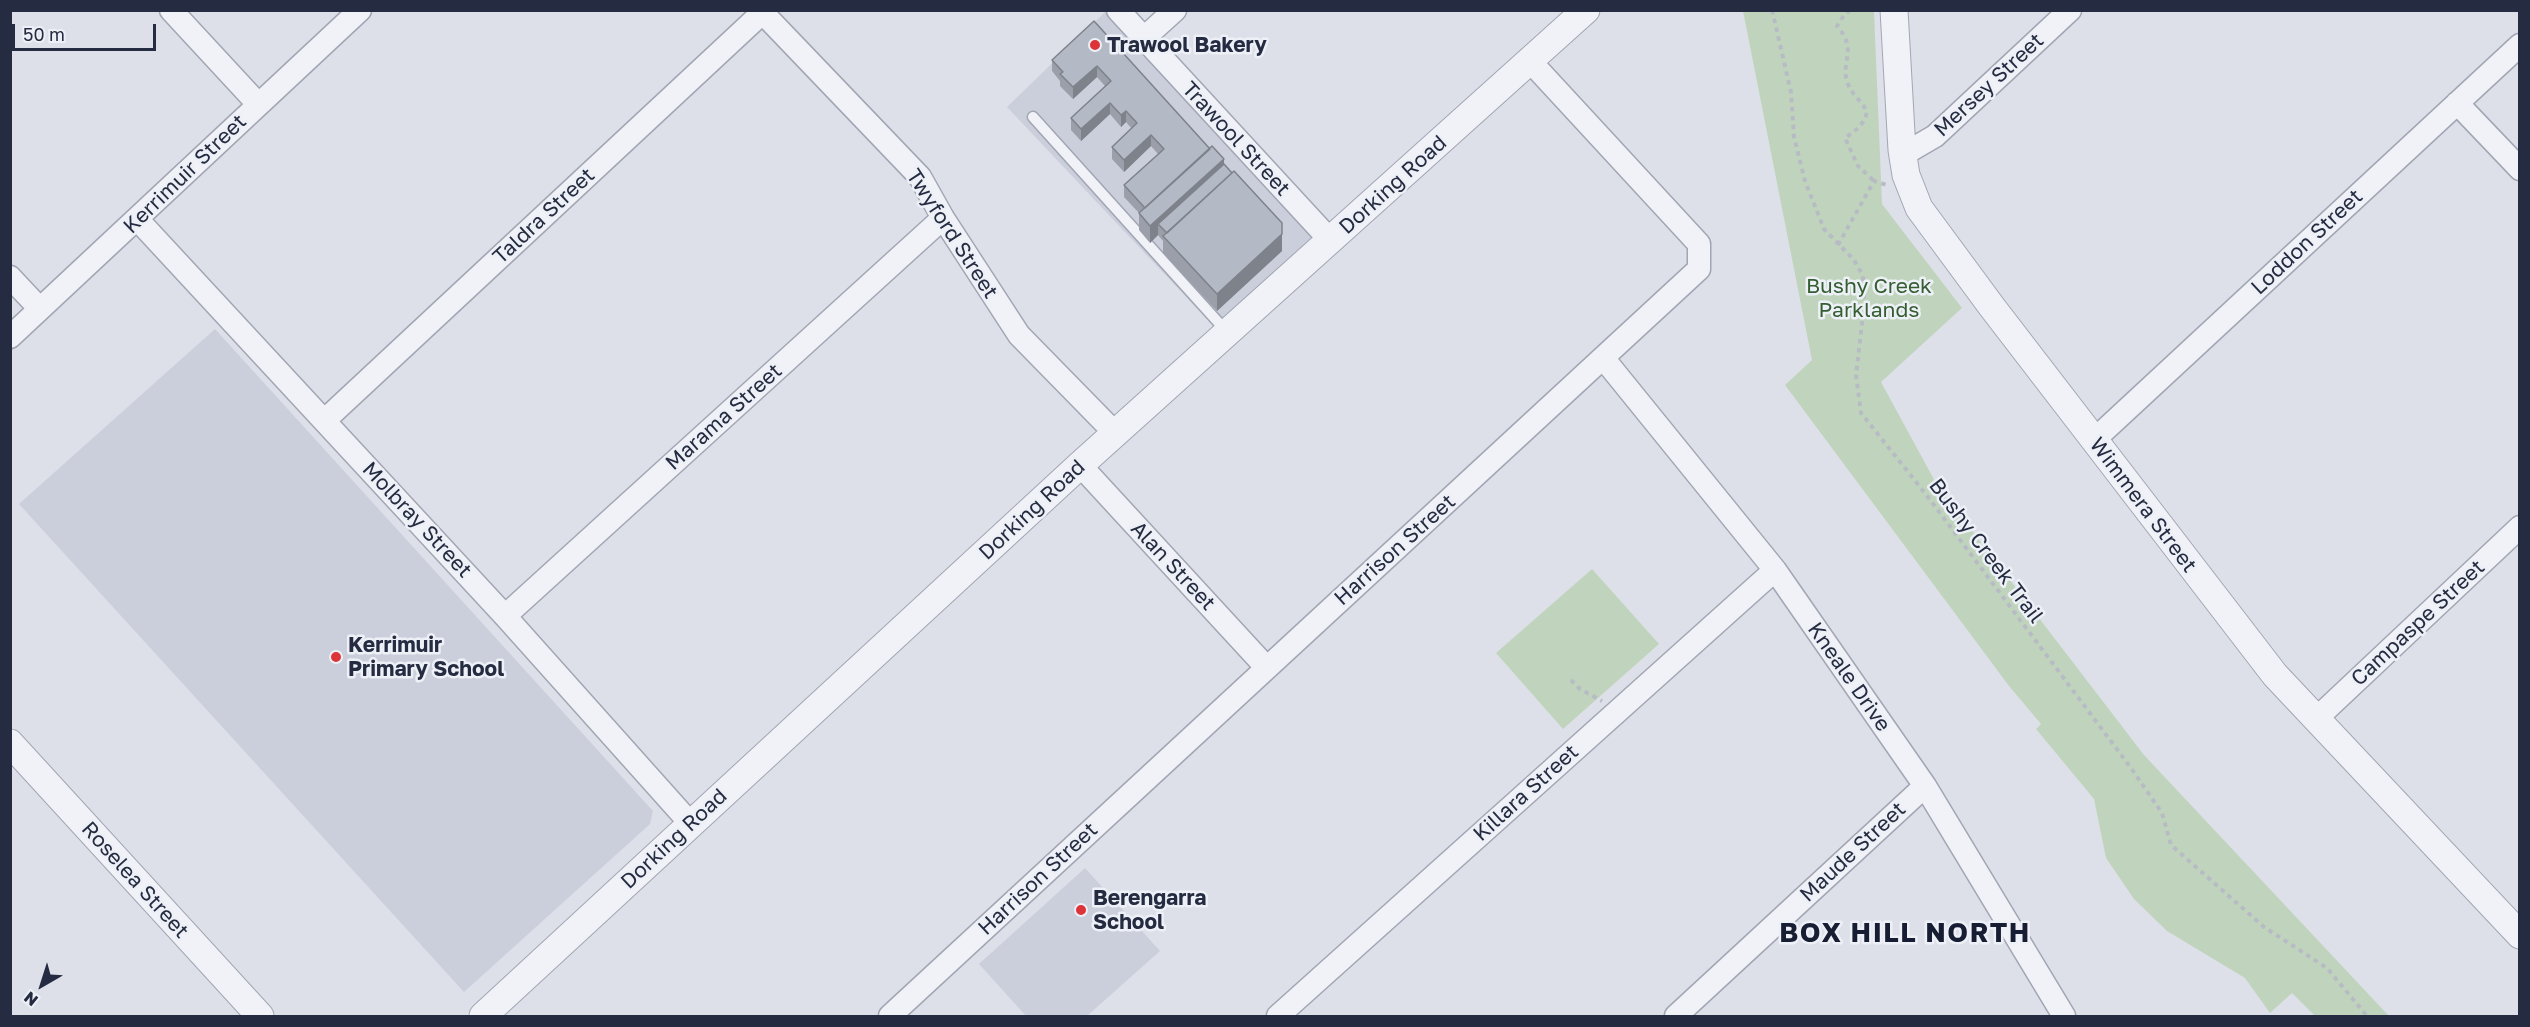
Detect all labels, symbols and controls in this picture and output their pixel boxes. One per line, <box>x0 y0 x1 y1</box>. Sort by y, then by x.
scale bar <box>15 12 159 50</box>
text: 50 m <box>23 23 65 45</box>
street label: Mersey Street <box>1929 28 2049 142</box>
place label: Trawool Bakery <box>1107 32 1267 58</box>
marker: Trawool Bakery <box>1088 38 1102 52</box>
street label: Trawool Street <box>1177 77 1295 201</box>
street label: Kerrimuir Street <box>118 109 252 239</box>
street label: Dorking Road <box>1334 130 1452 240</box>
street label: Taldra Street <box>488 163 600 269</box>
street label: Twyford Street <box>901 165 1003 303</box>
street label: Loddon Street <box>2246 184 2368 300</box>
park label: Bushy Creek Parklands <box>1806 273 1932 323</box>
street label: Marama Street <box>661 358 787 476</box>
street label: Wimmera Street <box>2084 433 2202 577</box>
street label: Dorking Road <box>974 455 1090 565</box>
street label: Molbray Street <box>357 457 477 583</box>
street label: Bushy Creek Trail <box>1923 474 2049 628</box>
street label: Harrison Street <box>1329 489 1461 611</box>
street label: Alan Street <box>1125 516 1221 616</box>
street label: Campaspe Street <box>2346 555 2490 691</box>
street label: Kneale Drive <box>1802 618 1896 736</box>
place label: Kerrimuir Primary School <box>348 632 504 682</box>
marker: Kerrimuir Primary School <box>329 650 343 664</box>
street label: Killara Street <box>1468 739 1584 847</box>
street label: Dorking Road <box>616 784 732 894</box>
street label: Maude Street <box>1795 797 1911 907</box>
street label: Roselea Street <box>76 817 194 943</box>
street label: Harrison Street <box>973 817 1103 941</box>
place label: Berengarra School <box>1093 885 1207 935</box>
marker: Berengarra School <box>1074 903 1088 917</box>
district label: BOX HILL NORTH <box>1779 917 2031 949</box>
north arrow <box>12 955 72 1015</box>
text: N <box>20 987 42 1011</box>

